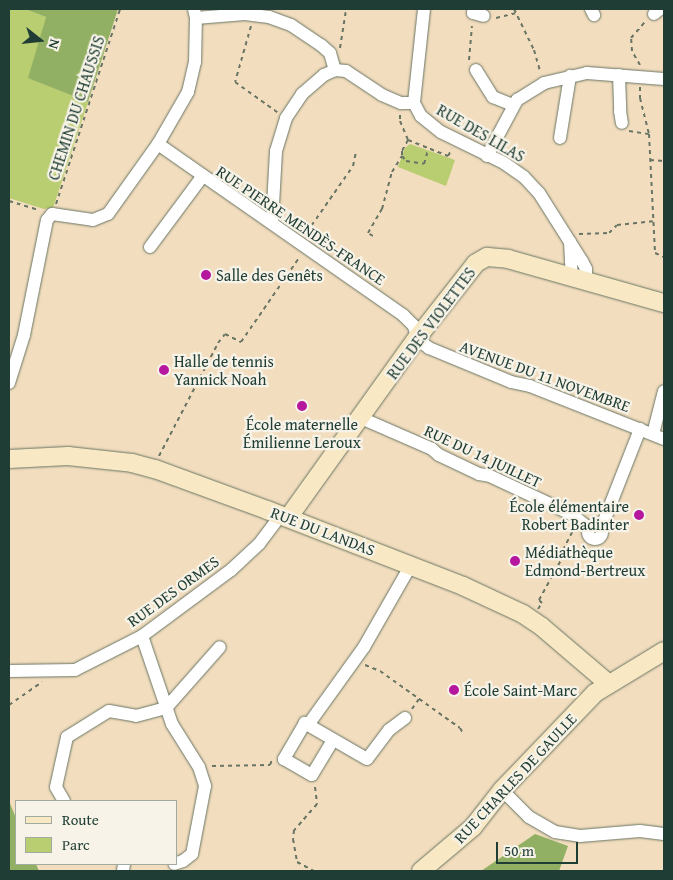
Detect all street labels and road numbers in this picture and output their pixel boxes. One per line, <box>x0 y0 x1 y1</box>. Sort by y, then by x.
street label: CHEMIN DU CHAUSSIS <box>44 33 108 183</box>
street label: RUE DES LILAS <box>434 100 528 166</box>
street label: RUE PIERRE MENDÈS-FRANCE <box>213 161 389 289</box>
street label: RUE DES VIOLETTES <box>383 263 479 383</box>
street label: AVENUE DU 11 NOVEMBRE <box>457 336 633 416</box>
street label: RUE DU 14 JUILLET <box>421 420 545 492</box>
street label: RUE DU LANDAS <box>268 502 378 560</box>
street label: RUE DES ORMES <box>123 551 223 631</box>
street label: RUE CHARLES DE GAULLE <box>450 709 580 847</box>

